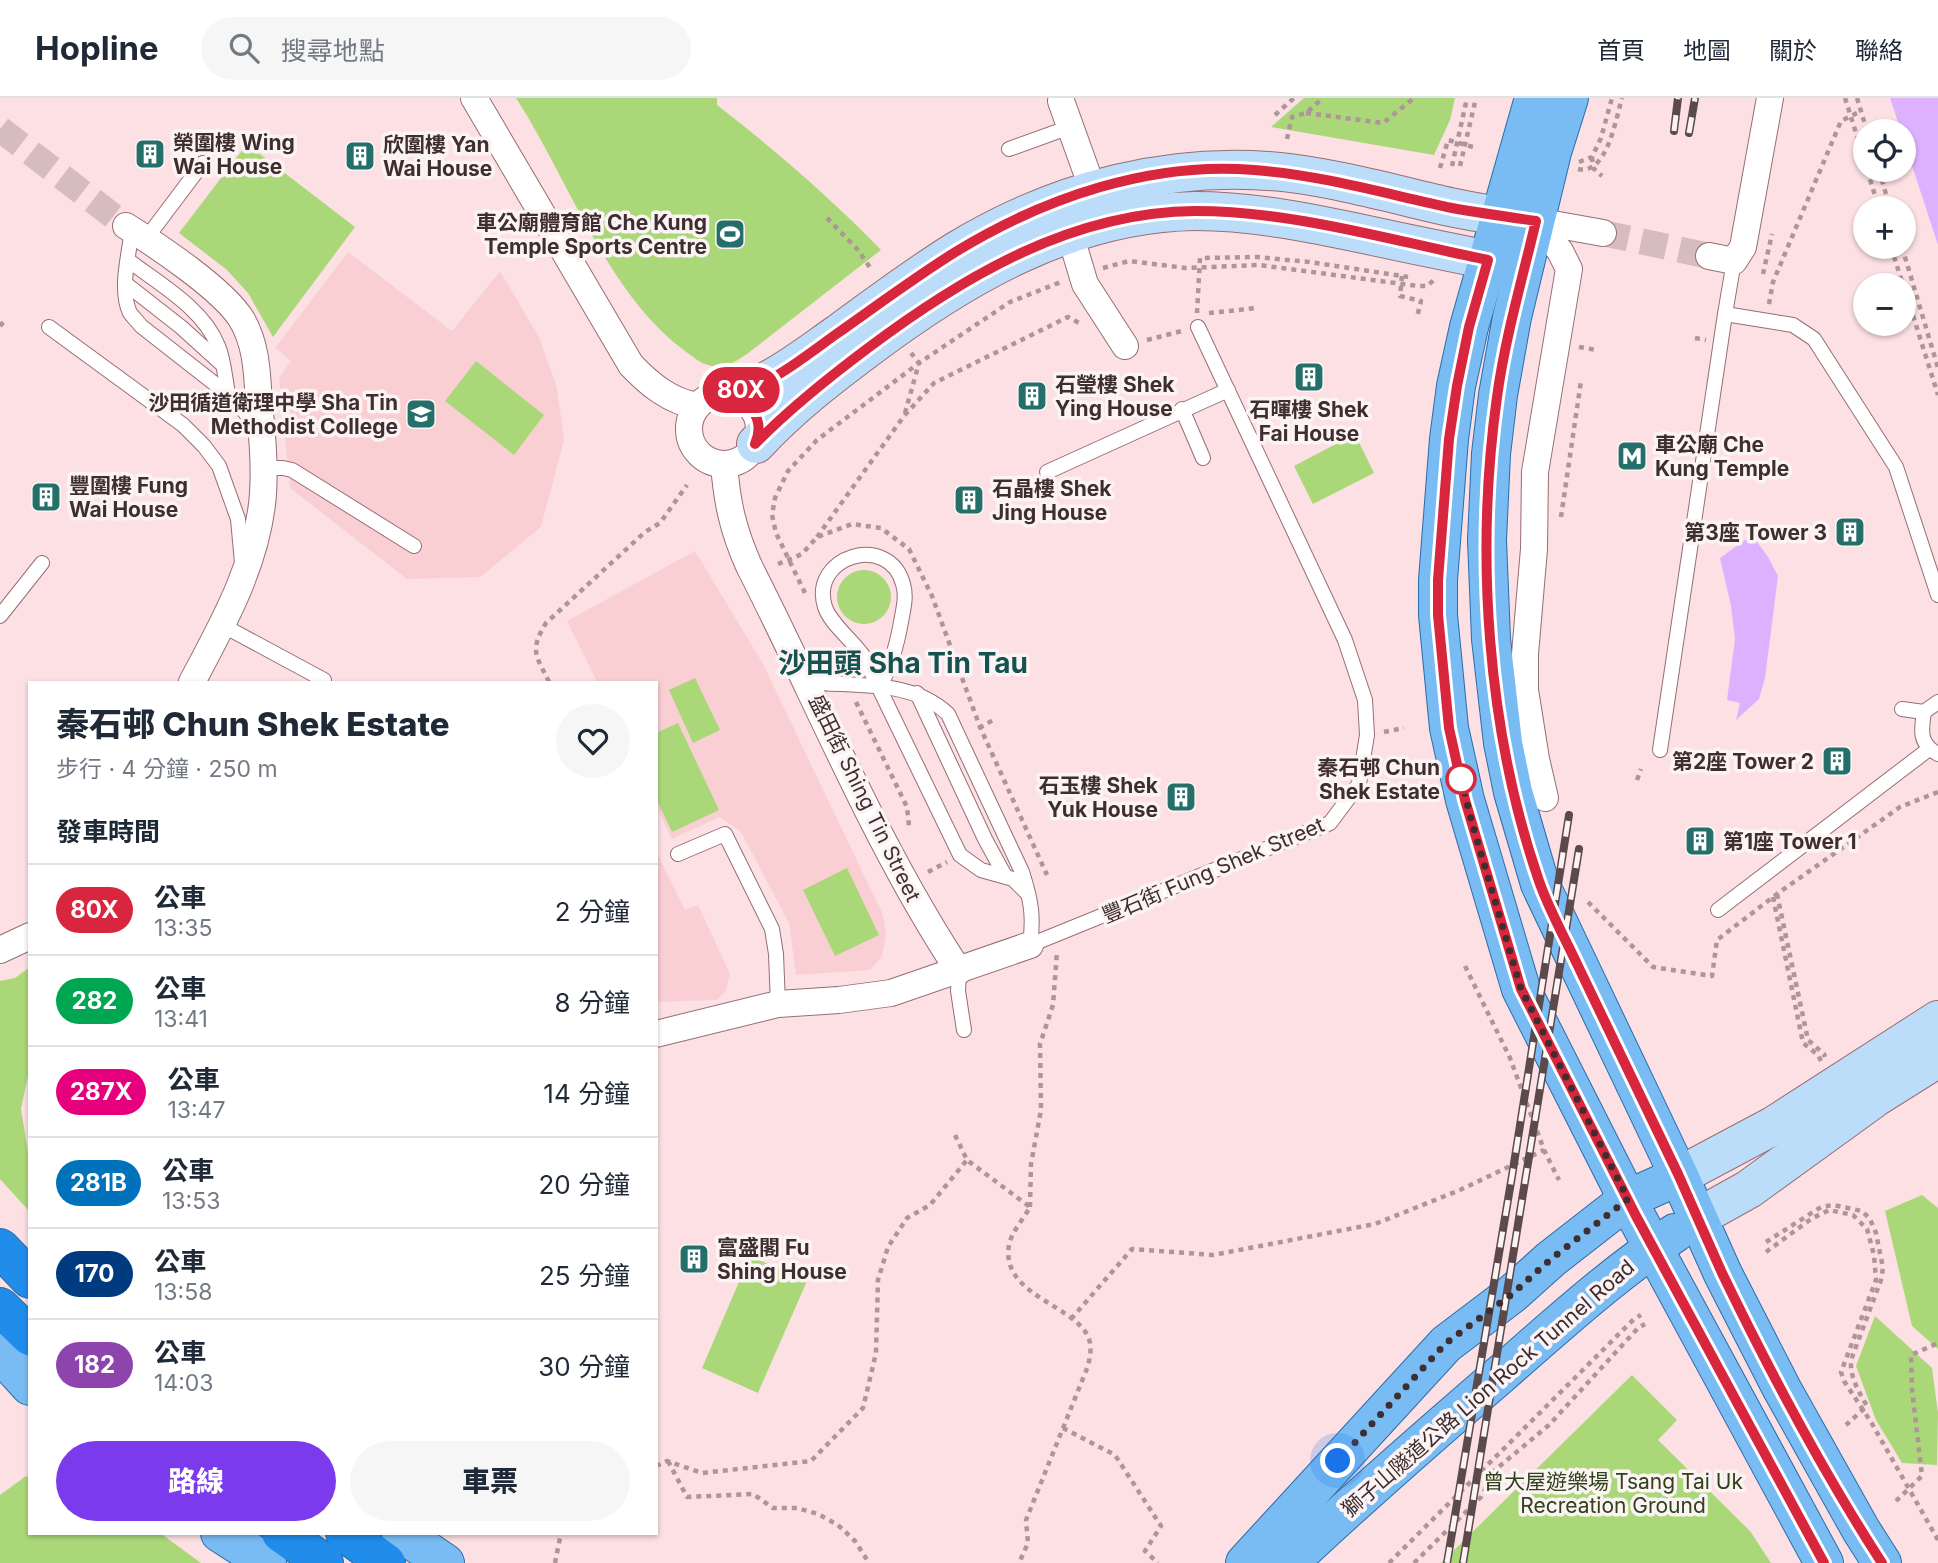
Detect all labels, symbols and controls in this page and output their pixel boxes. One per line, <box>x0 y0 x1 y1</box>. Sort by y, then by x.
search box <box>201 17 691 80</box>
text: Hopline <box>35 28 159 68</box>
icon: search <box>225 29 263 67</box>
text: 搜尋地點 <box>281 35 385 66</box>
text: 首頁 <box>1597 36 1645 65</box>
text: 地圖 <box>1683 36 1731 65</box>
text: 關於 <box>1769 36 1817 65</box>
text: 聯絡 <box>1855 36 1903 65</box>
map controls <box>1853 119 1916 336</box>
button: locate <box>1853 119 1916 182</box>
place label: 榮圍樓 Wing Wai House <box>173 130 295 179</box>
place label: 欣圍樓 Yan Wai House <box>383 132 492 181</box>
building icon: 榮圍樓 Wing Wai House <box>133 137 167 171</box>
building icon: 欣圍樓 Yan Wai House <box>343 139 377 173</box>
button: + <box>1853 196 1916 259</box>
place label: 車公廟體育館 Che Kung Temple Sports Centre <box>476 210 707 259</box>
sports icon: 車公廟體育館 Che Kung Temple Sports Centre <box>713 217 747 251</box>
button: − <box>1853 273 1916 336</box>
building icon: 石暉樓 Shek Fai House <box>1292 360 1326 394</box>
line badge: 80X <box>701 367 781 413</box>
place label: 石瑩樓 Shek Ying House <box>1055 372 1175 421</box>
text: 80X <box>717 375 765 404</box>
building icon: 石瑩樓 Shek Ying House <box>1015 379 1049 413</box>
place label: 沙田循道衛理中學 Sha Tin Methodist College <box>148 390 398 439</box>
school or university icon: 沙田循道衛理中學 Sha Tin Methodist College <box>404 397 438 431</box>
place label: 石暉樓 Shek Fai House <box>1249 397 1370 446</box>
place label: 車公廟 Che Kung Temple <box>1655 432 1789 481</box>
metro station icon: 車公廟 Che Kung Temple <box>1615 439 1649 473</box>
place label: 豐圍樓 Fung Wai House <box>69 473 188 522</box>
place label: 石晶樓 Shek Jing House <box>992 476 1112 525</box>
building icon: 豐圍樓 Fung Wai House <box>29 480 63 514</box>
building icon: 石晶樓 Shek Jing House <box>952 483 986 517</box>
building icon: 第3座 Tower 3 <box>1833 515 1867 549</box>
place label: 第3座 Tower 3 <box>1684 520 1827 545</box>
district label: 沙田頭 Sha Tin Tau <box>778 646 1028 680</box>
street label: 盛田街 Shing Tin Street <box>804 690 926 906</box>
text: 秦石邨 Chun Shek Estate <box>56 704 450 744</box>
button: heart <box>556 704 630 778</box>
building icon: 第2座 Tower 2 <box>1820 744 1854 778</box>
place label: 第2座 Tower 2 <box>1672 749 1814 774</box>
text: 步行 · 4 分鐘 · 250 m <box>56 755 278 783</box>
place label: 秦石邨 Chun Shek Estate <box>1317 755 1440 804</box>
marker: 秦石邨 Chun Shek Estate <box>1446 764 1476 794</box>
place label: 石玉樓 Shek Yuk House <box>1039 773 1159 822</box>
building icon: 石玉樓 Shek Yuk House <box>1164 780 1198 814</box>
street label: 豐石街 Fung Shek Street <box>1098 812 1328 928</box>
text: 發車時間 <box>56 816 160 847</box>
building icon: 第1座 Tower 1 <box>1683 824 1717 858</box>
place label: 第1座 Tower 1 <box>1723 829 1857 854</box>
text: 公車 <box>154 882 206 913</box>
text: 80X <box>70 895 119 924</box>
text: 2 分鐘 <box>555 896 630 927</box>
text: 13:35 <box>154 914 212 942</box>
text: 公車 <box>154 973 206 1004</box>
text: 282 <box>72 986 117 1015</box>
text: 8 分鐘 <box>555 987 630 1018</box>
text: 13:41 <box>154 1005 208 1033</box>
text: 公車 <box>167 1064 219 1095</box>
text: 287X <box>70 1077 132 1106</box>
text: 14 分鐘 <box>543 1078 630 1109</box>
text: 13:47 <box>167 1096 225 1124</box>
text: 公車 <box>162 1155 214 1186</box>
text: 281B <box>70 1168 127 1197</box>
text: 20 分鐘 <box>538 1169 630 1200</box>
text: 13:53 <box>162 1187 220 1215</box>
place label: 富盛閣 Fu Shing House <box>717 1235 847 1284</box>
building icon: 富盛閣 Fu Shing House <box>677 1242 711 1276</box>
text: 公車 <box>154 1246 206 1277</box>
street label: 獅子山隧道公路 Lion Rock Tunnel Road <box>1337 1254 1639 1522</box>
text: 170 <box>74 1259 115 1288</box>
text: 25 分鐘 <box>539 1260 630 1291</box>
text: 13:58 <box>154 1278 212 1306</box>
text: 公車 <box>154 1337 206 1368</box>
text: 182 <box>74 1350 115 1379</box>
text: 30 分鐘 <box>538 1351 630 1382</box>
text: 14:03 <box>154 1369 214 1397</box>
button: 路線 <box>56 1441 336 1521</box>
button: 車票 <box>350 1441 630 1521</box>
your location <box>1320 1443 1355 1478</box>
park label: 曾大屋遊樂場 Tsang Tai Uk Recreation Ground <box>1483 1469 1743 1518</box>

